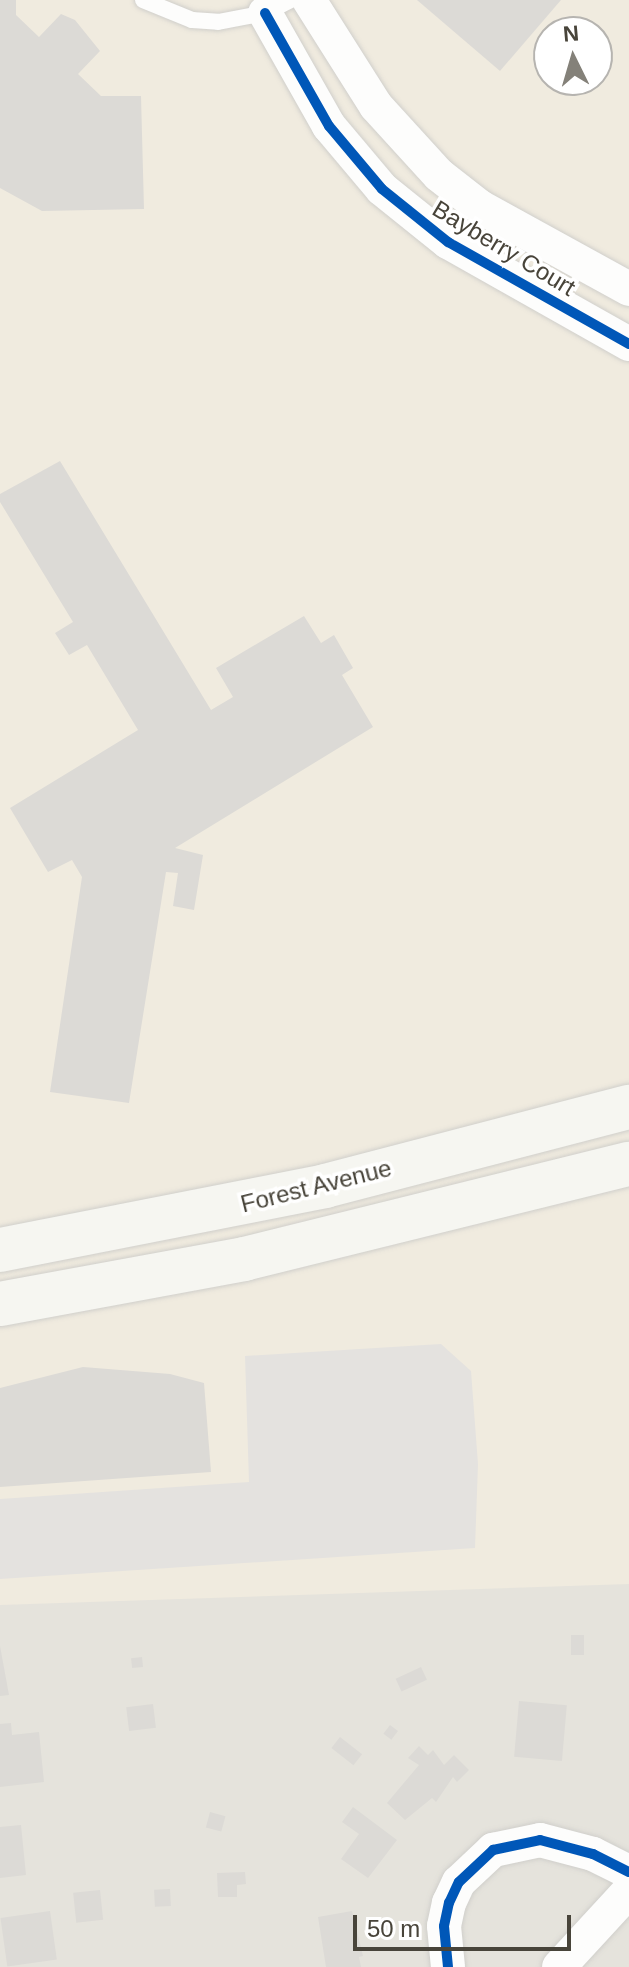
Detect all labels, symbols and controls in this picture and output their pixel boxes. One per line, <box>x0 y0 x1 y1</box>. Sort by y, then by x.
north arrow <box>533 16 613 96</box>
text: N <box>562 20 580 47</box>
street label: Bayberry Court <box>427 194 581 302</box>
street label: Forest Avenue <box>237 1153 395 1219</box>
scale bar <box>357 1899 575 1949</box>
text: 50 m <box>367 1915 420 1942</box>

